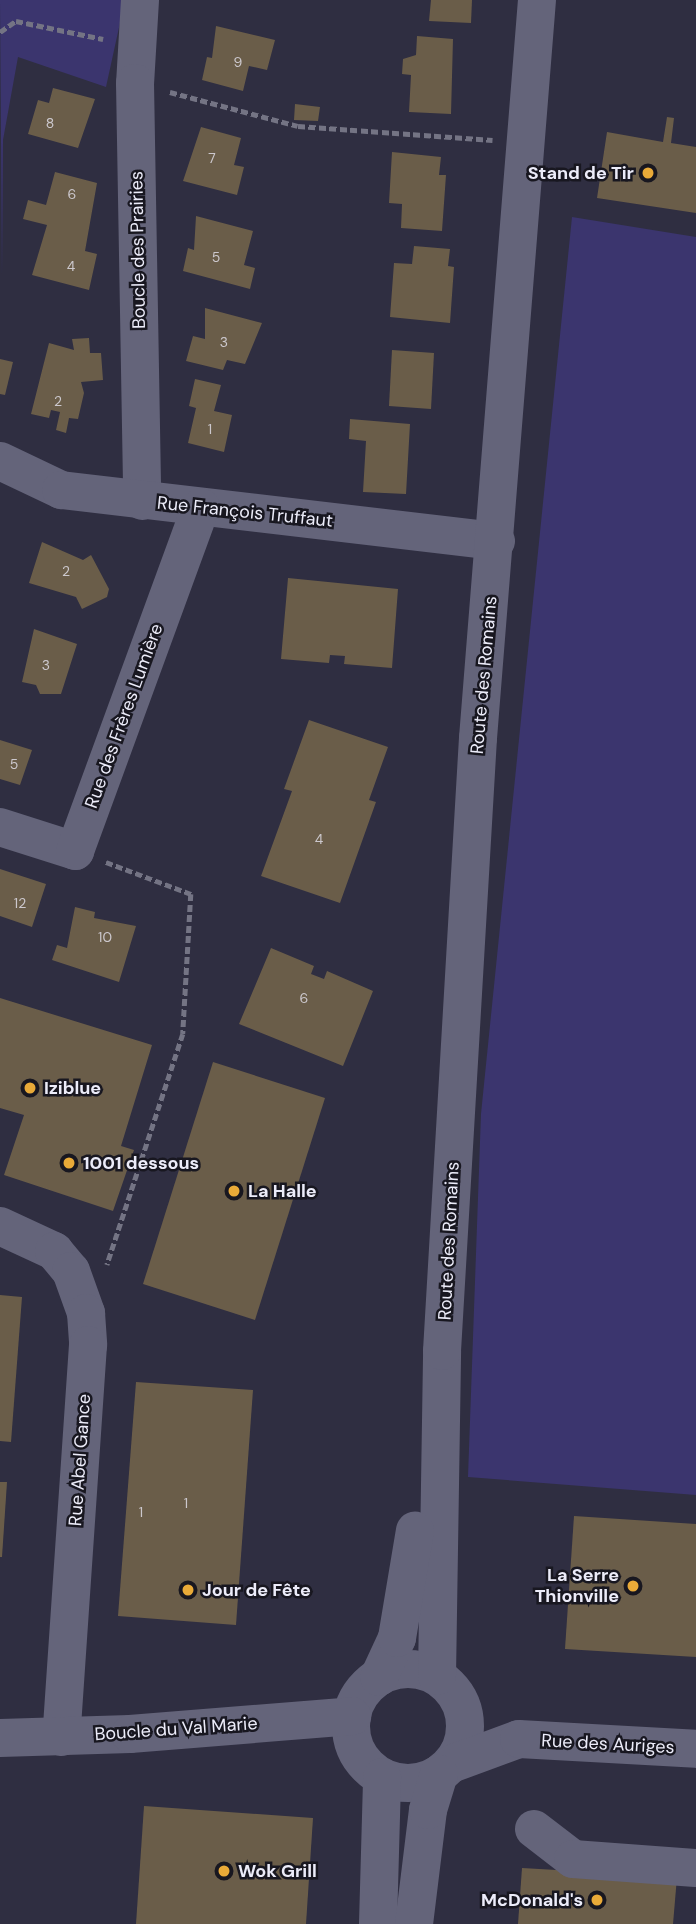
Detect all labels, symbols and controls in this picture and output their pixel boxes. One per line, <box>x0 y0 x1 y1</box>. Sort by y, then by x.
house number: 9 <box>234 54 242 70</box>
house number: 8 <box>46 115 54 131</box>
house number: 7 <box>208 150 216 166</box>
place label: Stand de Tir <box>528 162 634 184</box>
marker: Stand de Tir <box>640 165 656 181</box>
street label: Boucle des Prairies <box>126 171 150 329</box>
house number: 6 <box>68 186 76 202</box>
house number: 5 <box>212 249 220 265</box>
house number: 4 <box>67 258 75 274</box>
house number: 3 <box>220 334 228 350</box>
house number: 2 <box>54 393 62 409</box>
house number: 1 <box>208 421 212 437</box>
street label: Rue François Truffaut <box>156 492 334 532</box>
house number: 2 <box>62 563 70 579</box>
street label: Route des Romains <box>466 595 502 755</box>
street label: Rue des Frères Lumière <box>81 621 167 811</box>
house number: 3 <box>42 657 50 673</box>
house number: 5 <box>10 756 18 772</box>
house number: 4 <box>315 831 323 847</box>
house number: 12 <box>14 895 26 911</box>
house number: 10 <box>98 929 112 945</box>
house number: 6 <box>300 990 308 1006</box>
place label: Iziblue <box>44 1077 101 1099</box>
marker: Iziblue <box>22 1080 38 1096</box>
place label: 1001 dessous <box>83 1152 199 1174</box>
marker: 1001 dessous <box>61 1155 77 1171</box>
street label: Route des Romains <box>434 1161 464 1321</box>
place label: La Halle <box>248 1180 317 1202</box>
marker: La Halle <box>226 1183 242 1199</box>
street label: Rue Abel Gance <box>65 1393 95 1527</box>
house number: 1 <box>184 1495 188 1511</box>
house number: 1 <box>139 1504 143 1520</box>
place label: La Serre Thionville <box>535 1565 619 1608</box>
marker: La Serre Thionville <box>625 1578 641 1594</box>
place label: Jour de Fête <box>202 1579 311 1601</box>
marker: Jour de Fête <box>180 1582 196 1598</box>
street label: Boucle du Val Marie <box>94 1713 258 1745</box>
street label: Rue des Auriges <box>541 1730 675 1758</box>
place label: Wok Grill <box>238 1860 317 1882</box>
marker: Wok Grill <box>216 1863 232 1879</box>
place label: McDonald's <box>481 1889 583 1911</box>
marker: McDonald's <box>589 1892 605 1908</box>

